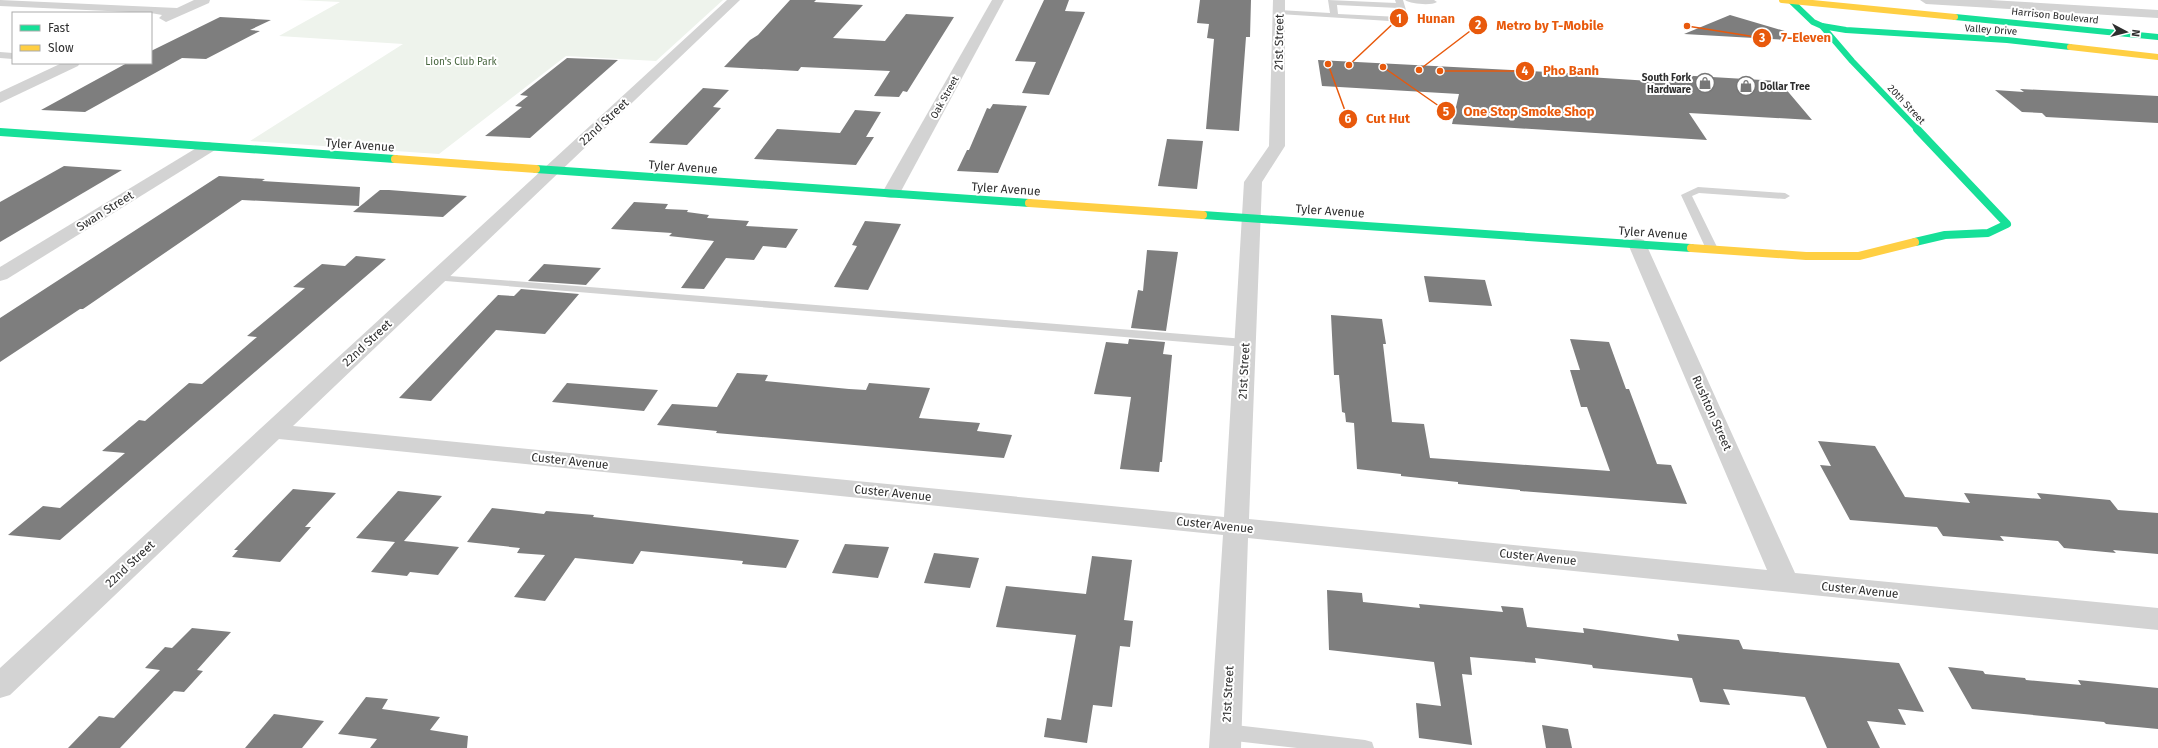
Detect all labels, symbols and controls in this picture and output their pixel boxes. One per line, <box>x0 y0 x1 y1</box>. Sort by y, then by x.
street label: Harrison Boulevard <box>2011 5 2099 27</box>
callout: Hunan <box>1389 6 1463 31</box>
text: Hunan <box>1417 11 1455 26</box>
legend <box>12 12 152 64</box>
text: 1 <box>1396 12 1402 26</box>
north arrow <box>2106 12 2146 52</box>
street label: 21st Street <box>1272 13 1287 70</box>
callout: Metro by T-Mobile <box>1468 13 1611 38</box>
text: 2 <box>1475 18 1481 32</box>
text: Metro by T-Mobile <box>1496 18 1604 33</box>
text: Fast <box>48 21 70 35</box>
street label: Valley Drive <box>1964 22 2018 38</box>
callout: 7-Eleven <box>1752 25 1839 50</box>
text: N <box>2129 29 2142 38</box>
text: 7-Eleven <box>1781 30 1831 45</box>
text: 3 <box>1758 31 1765 45</box>
text: Slow <box>48 41 74 55</box>
park label: Lion's Club Park <box>425 56 498 68</box>
callout: Pho Banh <box>1515 58 1606 83</box>
text: Pho Banh <box>1543 63 1599 78</box>
text: 4 <box>1522 64 1529 78</box>
place label: South Fork Hardware <box>1642 72 1691 96</box>
shop icon: South Fork Hardware <box>1694 72 1716 94</box>
street label: Oak Street <box>928 74 962 121</box>
shop icon: Dollar Tree <box>1735 75 1757 97</box>
place label: Dollar Tree <box>1760 81 1810 93</box>
street label: 20th Street <box>1885 82 1928 127</box>
street label: 22nd Street <box>577 95 632 148</box>
callout: One Stop Smoke Shop <box>1436 99 1603 124</box>
text: One Stop Smoke Shop <box>1464 104 1595 119</box>
text: 5 <box>1443 105 1450 119</box>
callout: Cut Hut <box>1338 106 1418 131</box>
text: Cut Hut <box>1366 111 1411 126</box>
text: 6 <box>1345 112 1352 126</box>
street label: Tyler Avenue <box>325 136 395 154</box>
street label: Tyler Avenue <box>648 158 718 176</box>
street label: Tyler Avenue <box>971 180 1041 198</box>
street label: Swan Street <box>74 188 137 234</box>
street label: Tyler Avenue <box>1295 202 1365 220</box>
street label: Tyler Avenue <box>1618 224 1688 242</box>
street label: 22nd Street <box>340 316 395 369</box>
street label: 21st Street <box>1236 342 1253 400</box>
street label: Rushton Street <box>1689 373 1735 453</box>
street label: Custer Avenue <box>531 450 609 472</box>
street label: Custer Avenue <box>854 482 932 504</box>
street label: Custer Avenue <box>1176 514 1254 536</box>
street label: 22nd Street <box>103 537 158 590</box>
street label: Custer Avenue <box>1499 546 1577 568</box>
street label: Custer Avenue <box>1821 579 1899 601</box>
street label: 21st Street <box>1220 665 1237 723</box>

